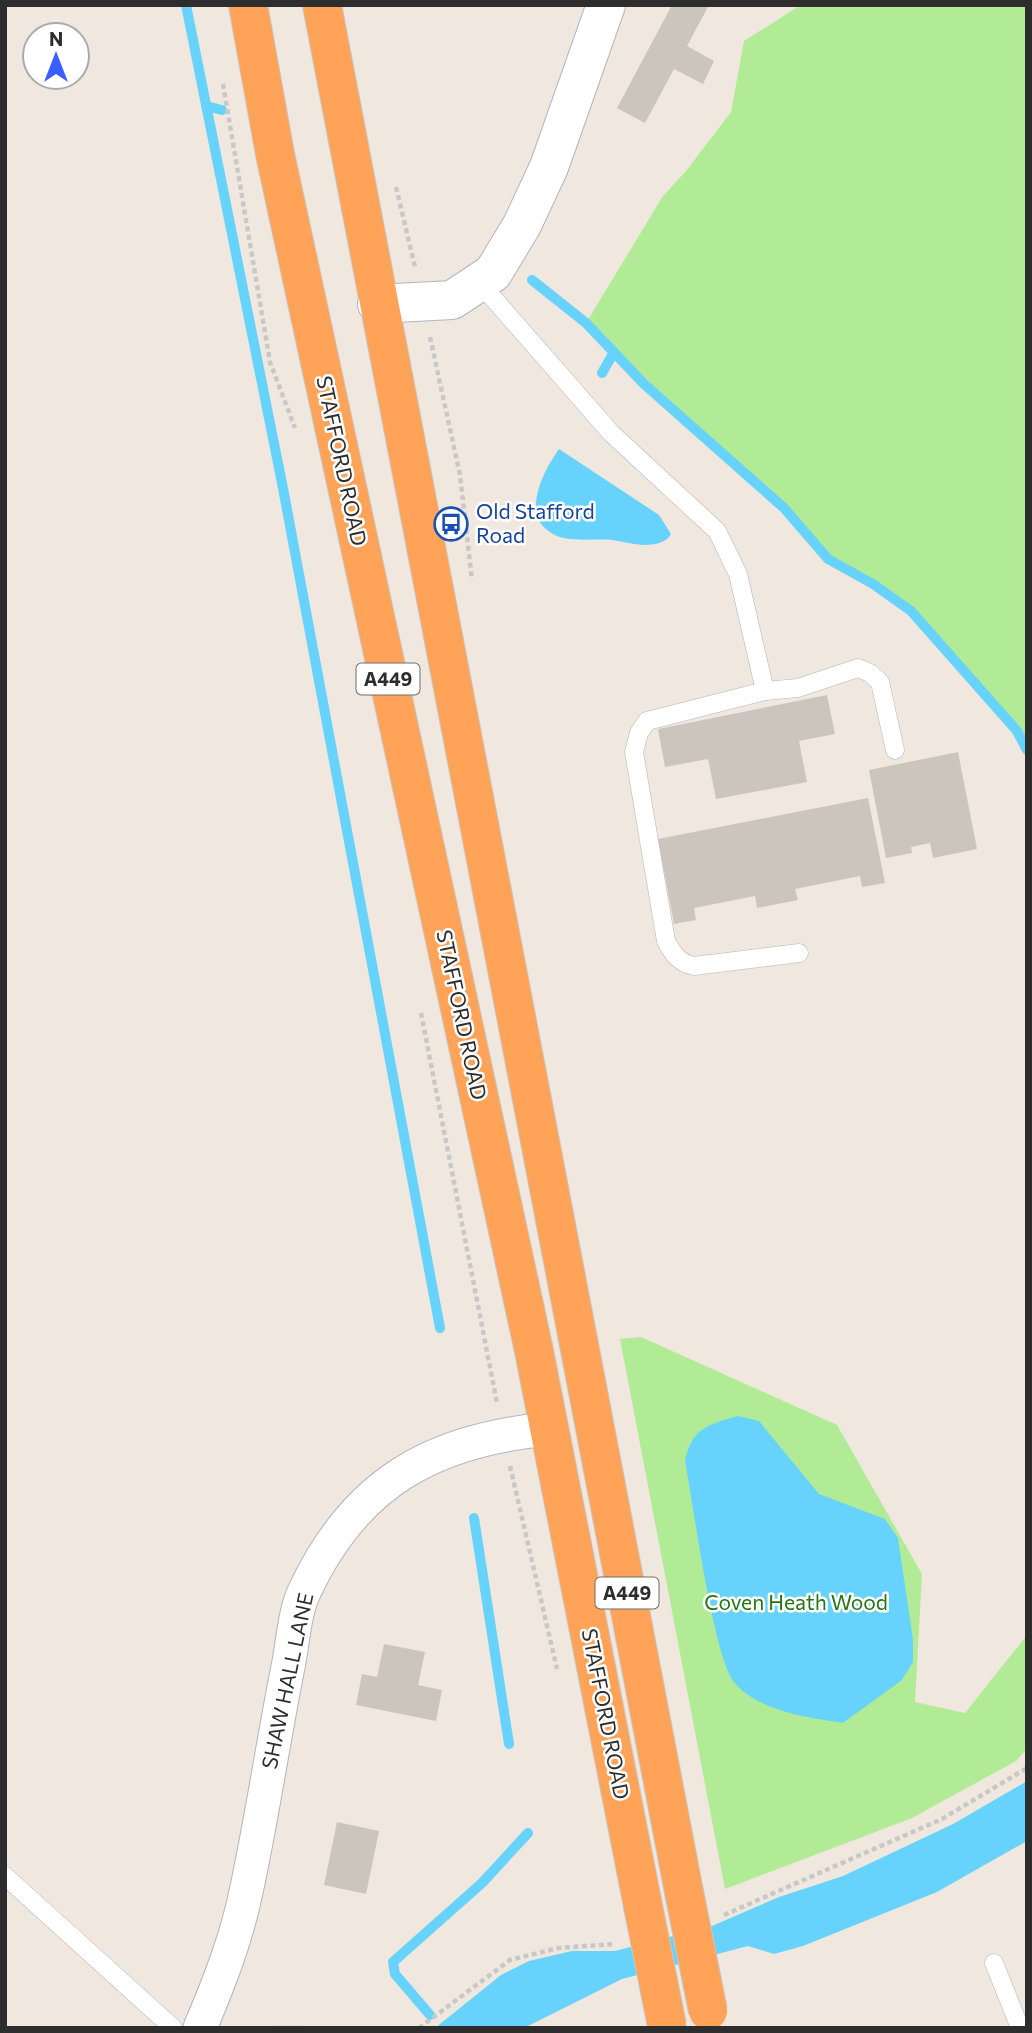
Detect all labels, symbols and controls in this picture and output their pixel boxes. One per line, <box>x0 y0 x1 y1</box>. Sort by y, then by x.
north arrow <box>21 21 91 91</box>
text: N <box>49 27 63 50</box>
street label: STAFFORD ROAD <box>312 373 373 548</box>
place label: Old Stafford Road <box>476 498 595 547</box>
bus stop icon: Old Stafford Road <box>432 505 470 543</box>
road number: A449 <box>356 664 420 694</box>
street label: STAFFORD ROAD <box>432 927 493 1102</box>
road number: A449 <box>596 1578 658 1609</box>
park label: Coven Heath Wood <box>704 1589 888 1614</box>
street label: SHAW HALL LANE <box>256 1590 317 1771</box>
street label: STAFFORD ROAD <box>578 1626 635 1801</box>

